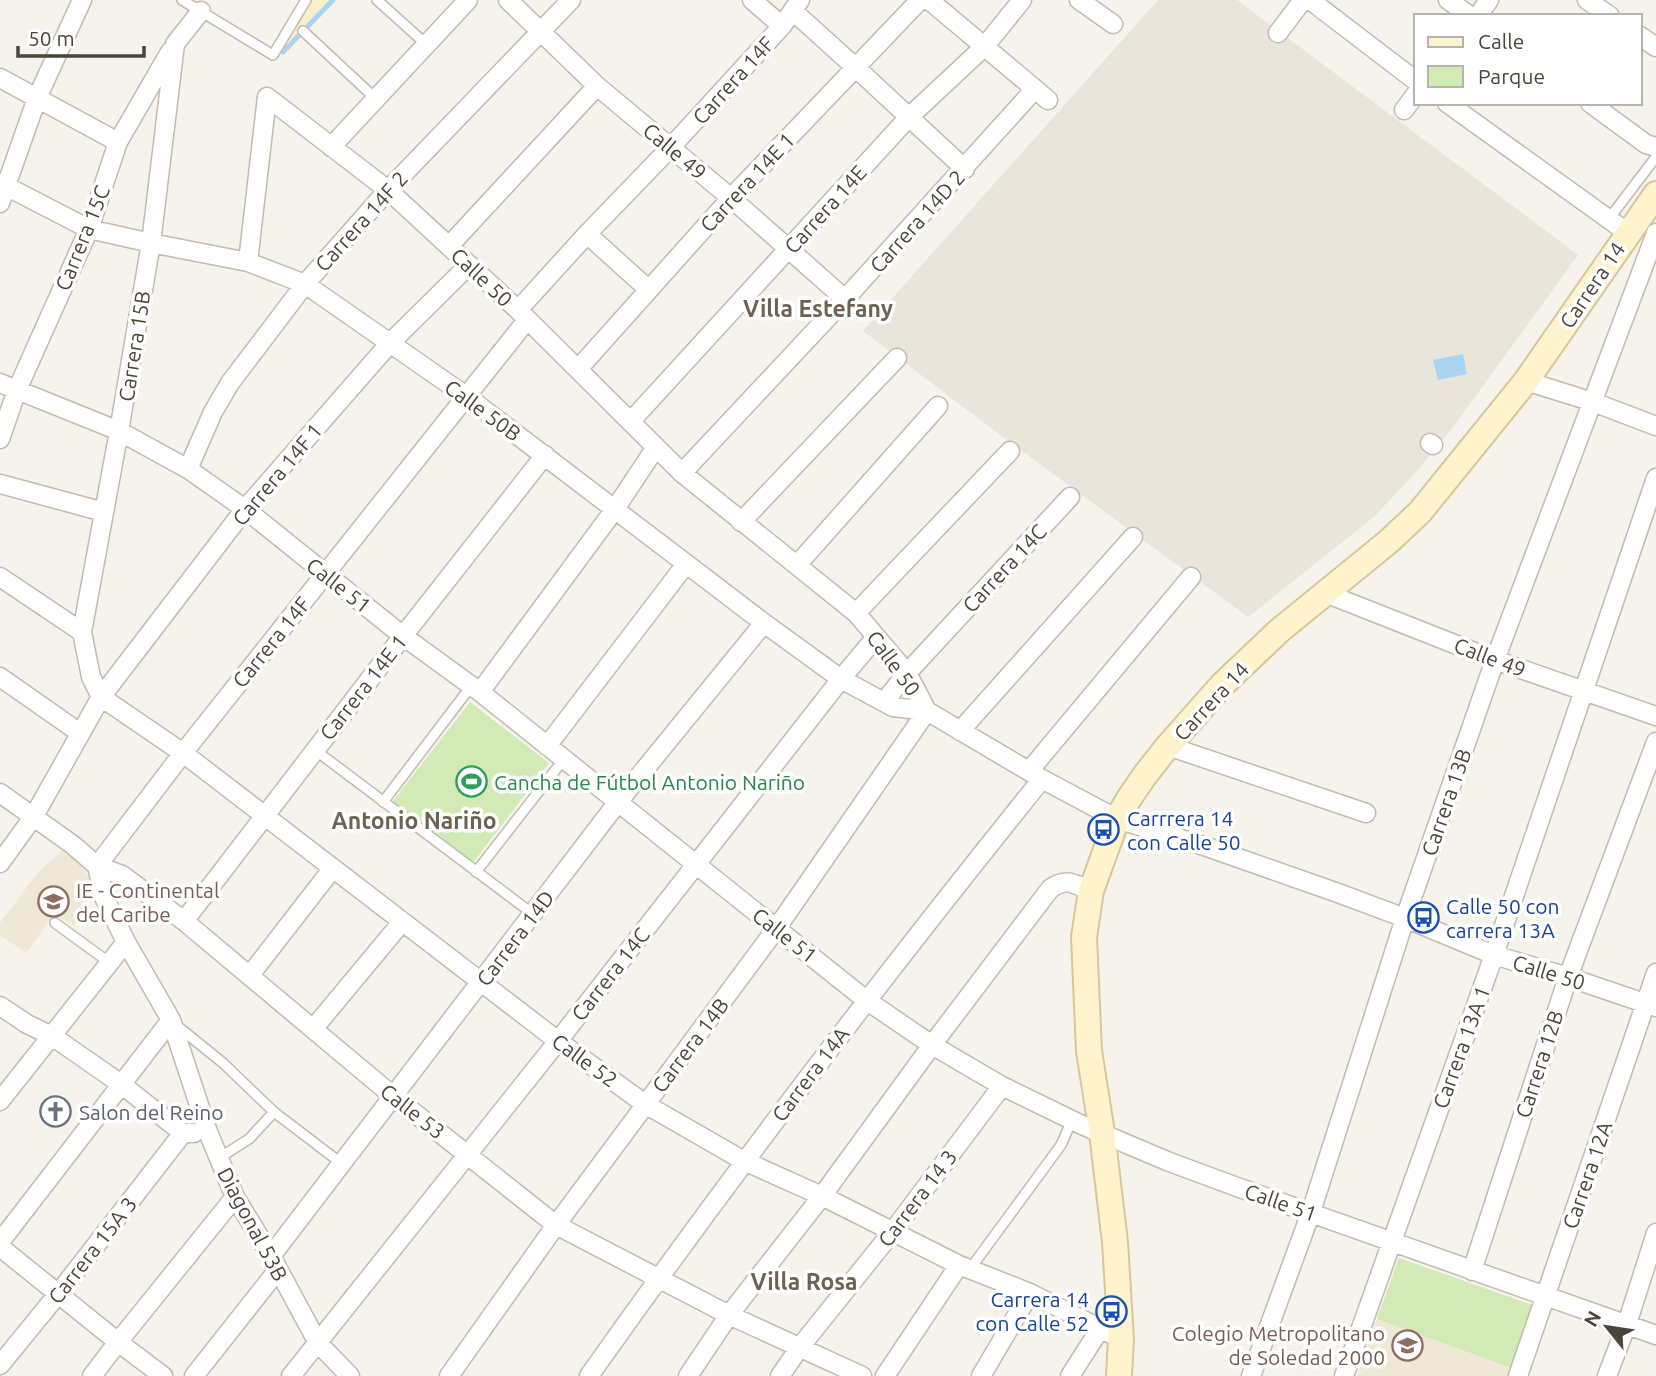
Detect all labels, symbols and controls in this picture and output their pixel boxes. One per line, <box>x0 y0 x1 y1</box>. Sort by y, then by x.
scale bar <box>18 14 144 58</box>
legend <box>1414 14 1642 105</box>
text: 50 m <box>28 26 75 50</box>
text: Calle <box>1478 29 1524 53</box>
street label: Carrera 14F <box>687 31 779 129</box>
text: Parque <box>1478 64 1545 88</box>
street label: Calle 49 <box>639 118 711 184</box>
street label: Carrera 14E 1 <box>695 127 799 237</box>
street label: Carrera 14E <box>779 160 871 258</box>
street label: Carrera 14D 2 <box>865 165 969 277</box>
street label: Carrera 14F 2 <box>310 166 412 276</box>
street label: Carrera 15C <box>50 182 114 294</box>
street label: Carrera 14 <box>1555 237 1629 333</box>
street label: Calle 50 <box>446 243 518 311</box>
street label: Carrera 15B <box>113 289 155 403</box>
district label: Villa Estefany <box>743 296 893 321</box>
street label: Calle 50B <box>440 374 526 446</box>
street label: Carrera 14F 1 <box>227 418 327 530</box>
street label: Carrera 14C <box>957 519 1051 617</box>
street label: Calle 51 <box>302 553 376 617</box>
street label: Carrera 14F <box>227 592 315 692</box>
street label: Calle 50 <box>862 626 926 700</box>
street label: Carrera 14E 1 <box>314 630 412 744</box>
street label: Calle 49 <box>1451 632 1529 682</box>
street label: Carrera 14 <box>1169 657 1253 745</box>
street label: Carrera 13B <box>1416 745 1476 859</box>
sports icon: Cancha de Fútbol Antonio Nariño <box>454 765 488 799</box>
place label: Cancha de Fútbol Antonio Nariño <box>494 770 805 794</box>
place label: Carrrera 14 con Calle 50 <box>1127 806 1241 854</box>
district label: Antonio Nariño <box>332 808 496 833</box>
bus stop icon: Carrrera 14 con Calle 50 <box>1087 813 1121 847</box>
place label: IE - Continental del Caribe <box>76 878 219 926</box>
school or university icon: IE - Continental del Caribe <box>36 885 70 919</box>
street label: Carrera 14D <box>471 886 559 990</box>
place label: Calle 50 con carrera 13A <box>1446 894 1560 942</box>
bus stop icon: Calle 50 con carrera 13A <box>1406 901 1440 935</box>
street label: Calle 51 <box>748 903 822 967</box>
street label: Carrera 14C <box>566 923 654 1025</box>
street label: Calle 50 <box>1510 950 1588 994</box>
street label: Carrera 13A 1 <box>1428 982 1494 1112</box>
street label: Carrera 14B <box>647 993 733 1097</box>
street label: Carrera 12B <box>1510 1007 1568 1121</box>
street label: Carrera 14A <box>767 1022 854 1126</box>
street label: Calle 52 <box>548 1028 622 1092</box>
street label: Calle 53 <box>376 1079 450 1143</box>
church icon: Salon del Reino <box>39 1095 73 1129</box>
place label: Salon del Reino <box>79 1100 224 1124</box>
street label: Carrera 12A <box>1557 1118 1617 1232</box>
street label: Carrera 14 3 <box>873 1145 961 1251</box>
street label: Diagonal 53B <box>213 1163 293 1285</box>
street label: Calle 51 <box>1242 1178 1320 1226</box>
street label: Carrera 15A 3 <box>43 1192 141 1308</box>
district label: Villa Rosa <box>750 1269 858 1294</box>
place label: Carrera 14 con Calle 52 <box>975 1287 1089 1335</box>
north arrow <box>1572 1292 1642 1362</box>
bus stop icon: Carrera 14 con Calle 52 <box>1095 1294 1129 1328</box>
text: N <box>1579 1307 1605 1330</box>
place label: Colegio Metropolitano de Soledad 2000 <box>1172 1321 1385 1369</box>
school or university icon: Colegio Metropolitano de Soledad 2000 <box>1391 1328 1425 1362</box>

